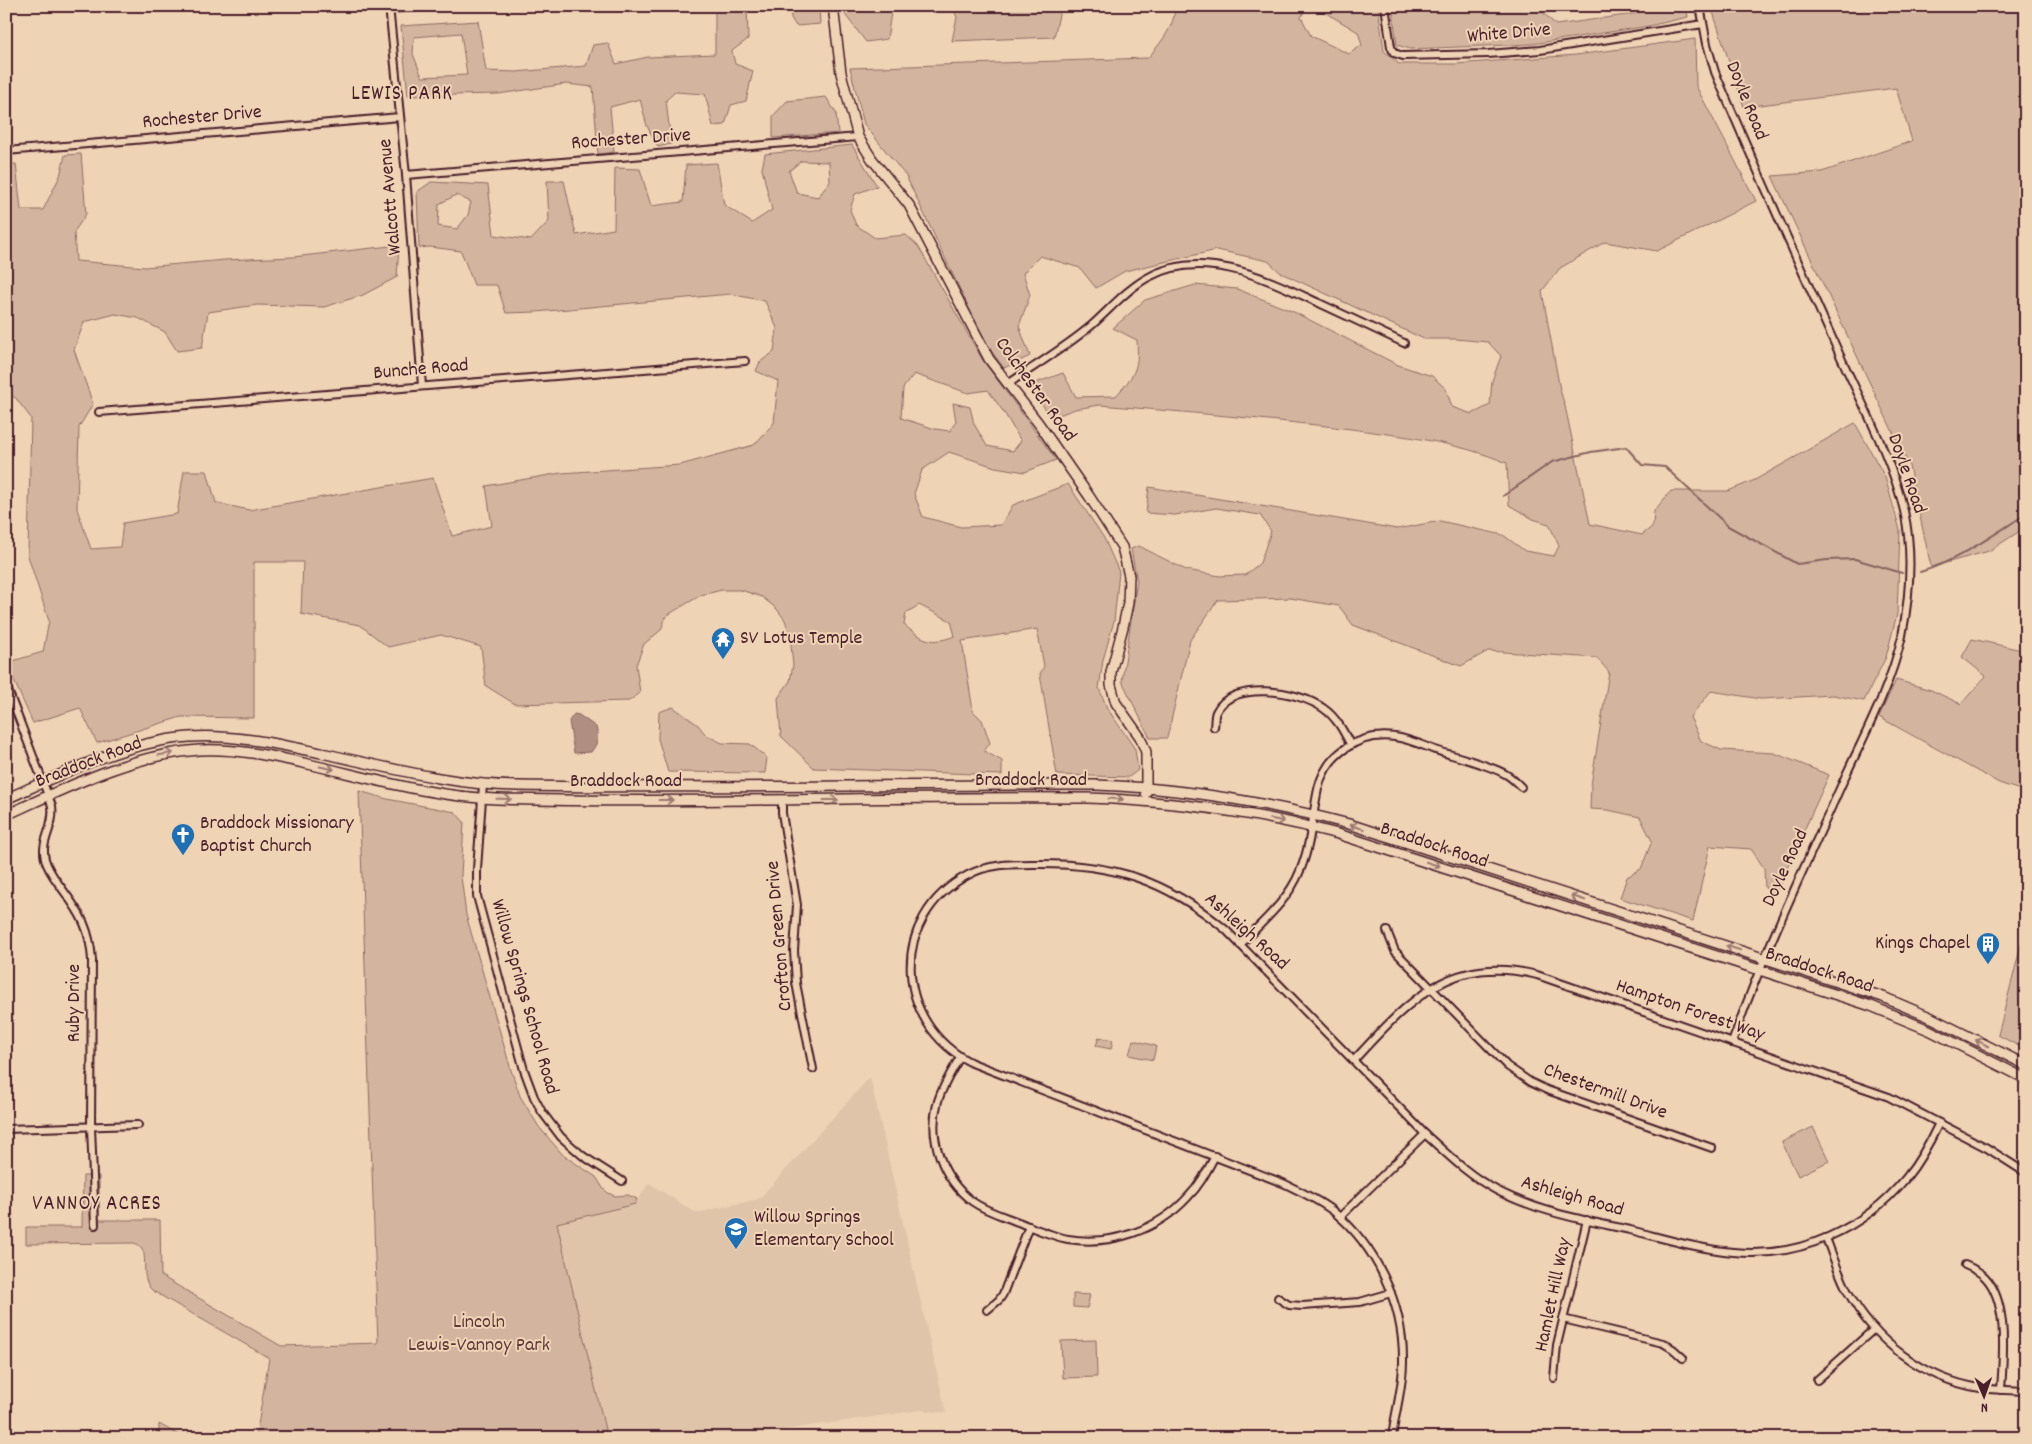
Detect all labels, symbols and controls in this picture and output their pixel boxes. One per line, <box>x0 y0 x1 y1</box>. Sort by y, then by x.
street label: White Drive <box>1466 16 1552 52</box>
street label: Doyle Road <box>1717 57 1775 145</box>
district label: LEWIS PARK <box>351 80 453 110</box>
street label: Rochester Drive <box>141 99 263 137</box>
street label: Rochester Drive <box>570 122 692 158</box>
street label: Walcott Avenue <box>372 137 410 256</box>
street label: Colchester Road <box>987 332 1083 448</box>
street label: Bunche Road <box>372 352 470 388</box>
street label: Doyle Road <box>1879 430 1933 518</box>
place label: SV Lotus Temple <box>740 625 863 653</box>
temple icon: SV Lotus Temple <box>710 626 736 660</box>
street label: Braddock Road <box>32 730 146 796</box>
one-way arrow <box>158 749 174 759</box>
one-way arrow <box>318 764 334 773</box>
street label: Braddock Road <box>975 767 1087 795</box>
street label: Braddock Road <box>570 768 682 796</box>
one-way arrow <box>495 794 511 804</box>
one-way arrow <box>658 795 674 805</box>
one-way arrow <box>823 795 839 804</box>
one-way arrow <box>1108 795 1124 804</box>
place label: Braddock Missionary Baptist Church <box>200 810 355 861</box>
street label: Braddock Road <box>1376 815 1492 877</box>
one-way arrow <box>1269 816 1285 825</box>
one-way arrow <box>1349 821 1365 831</box>
church icon: Braddock Missionary Baptist Church <box>170 822 196 856</box>
street label: Doyle Road <box>1756 825 1816 911</box>
street label: Crofton Green Drive <box>759 859 801 1012</box>
one-way arrow <box>1425 860 1441 870</box>
street label: Ashleigh Road <box>1197 886 1295 978</box>
one-way arrow <box>1571 893 1586 902</box>
street label: Willow Springs School Road <box>483 896 565 1098</box>
place label: Kings Chapel <box>1875 930 1970 958</box>
building icon: Kings Chapel <box>1975 931 2001 965</box>
street label: Braddock Road <box>1761 940 1877 1002</box>
one-way arrow <box>1725 942 1741 952</box>
street label: Ruby Drive <box>61 964 89 1042</box>
street label: Hampton Forest Way <box>1612 972 1769 1050</box>
one-way arrow <box>1975 1038 1990 1048</box>
street label: Chestermill Drive <box>1539 1057 1671 1127</box>
street label: Ashleigh Road <box>1517 1169 1627 1225</box>
district label: VANNOY ACRES <box>32 1190 162 1220</box>
place label: Willow Springs Elementary School <box>754 1204 894 1255</box>
school or university icon: Willow Springs Elementary School <box>723 1216 749 1250</box>
street label: Hamlet Hill Way <box>1528 1235 1580 1355</box>
park label: Lincoln Lewis-Vannoy Park <box>408 1309 550 1360</box>
north arrow <box>1960 1372 2010 1422</box>
text: N <box>1980 1397 1988 1417</box>

